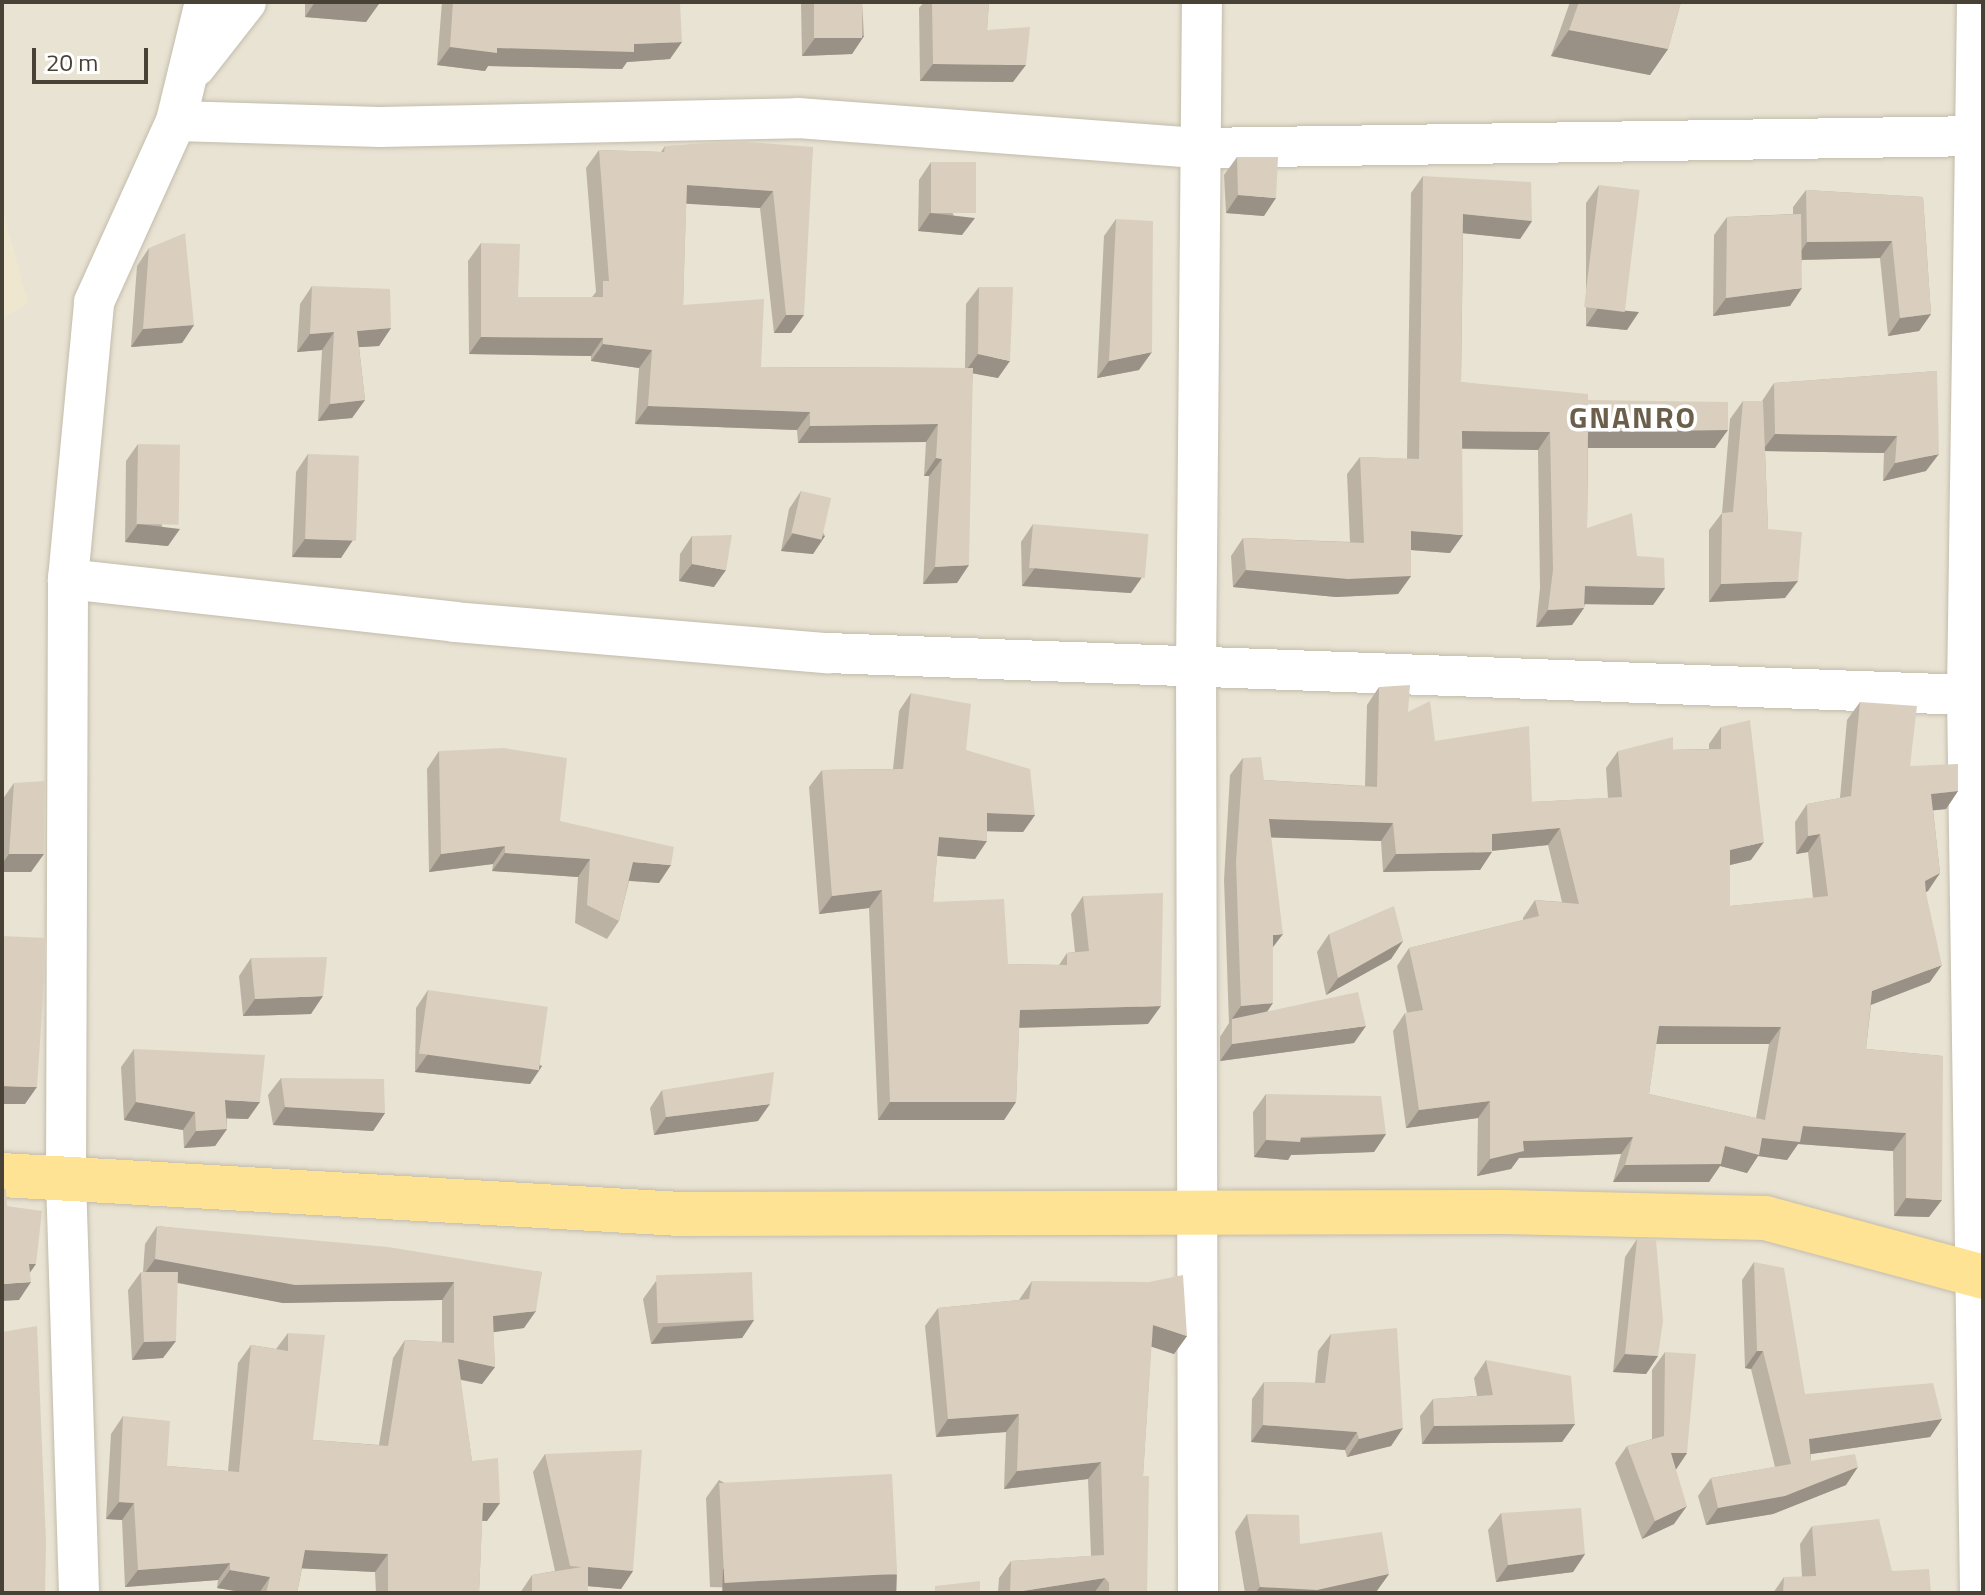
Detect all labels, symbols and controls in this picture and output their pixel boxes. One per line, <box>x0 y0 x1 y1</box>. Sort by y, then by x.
scale bar <box>36 32 152 82</box>
text: 20 m <box>46 44 98 80</box>
district label: GNANRO <box>1569 399 1697 435</box>

